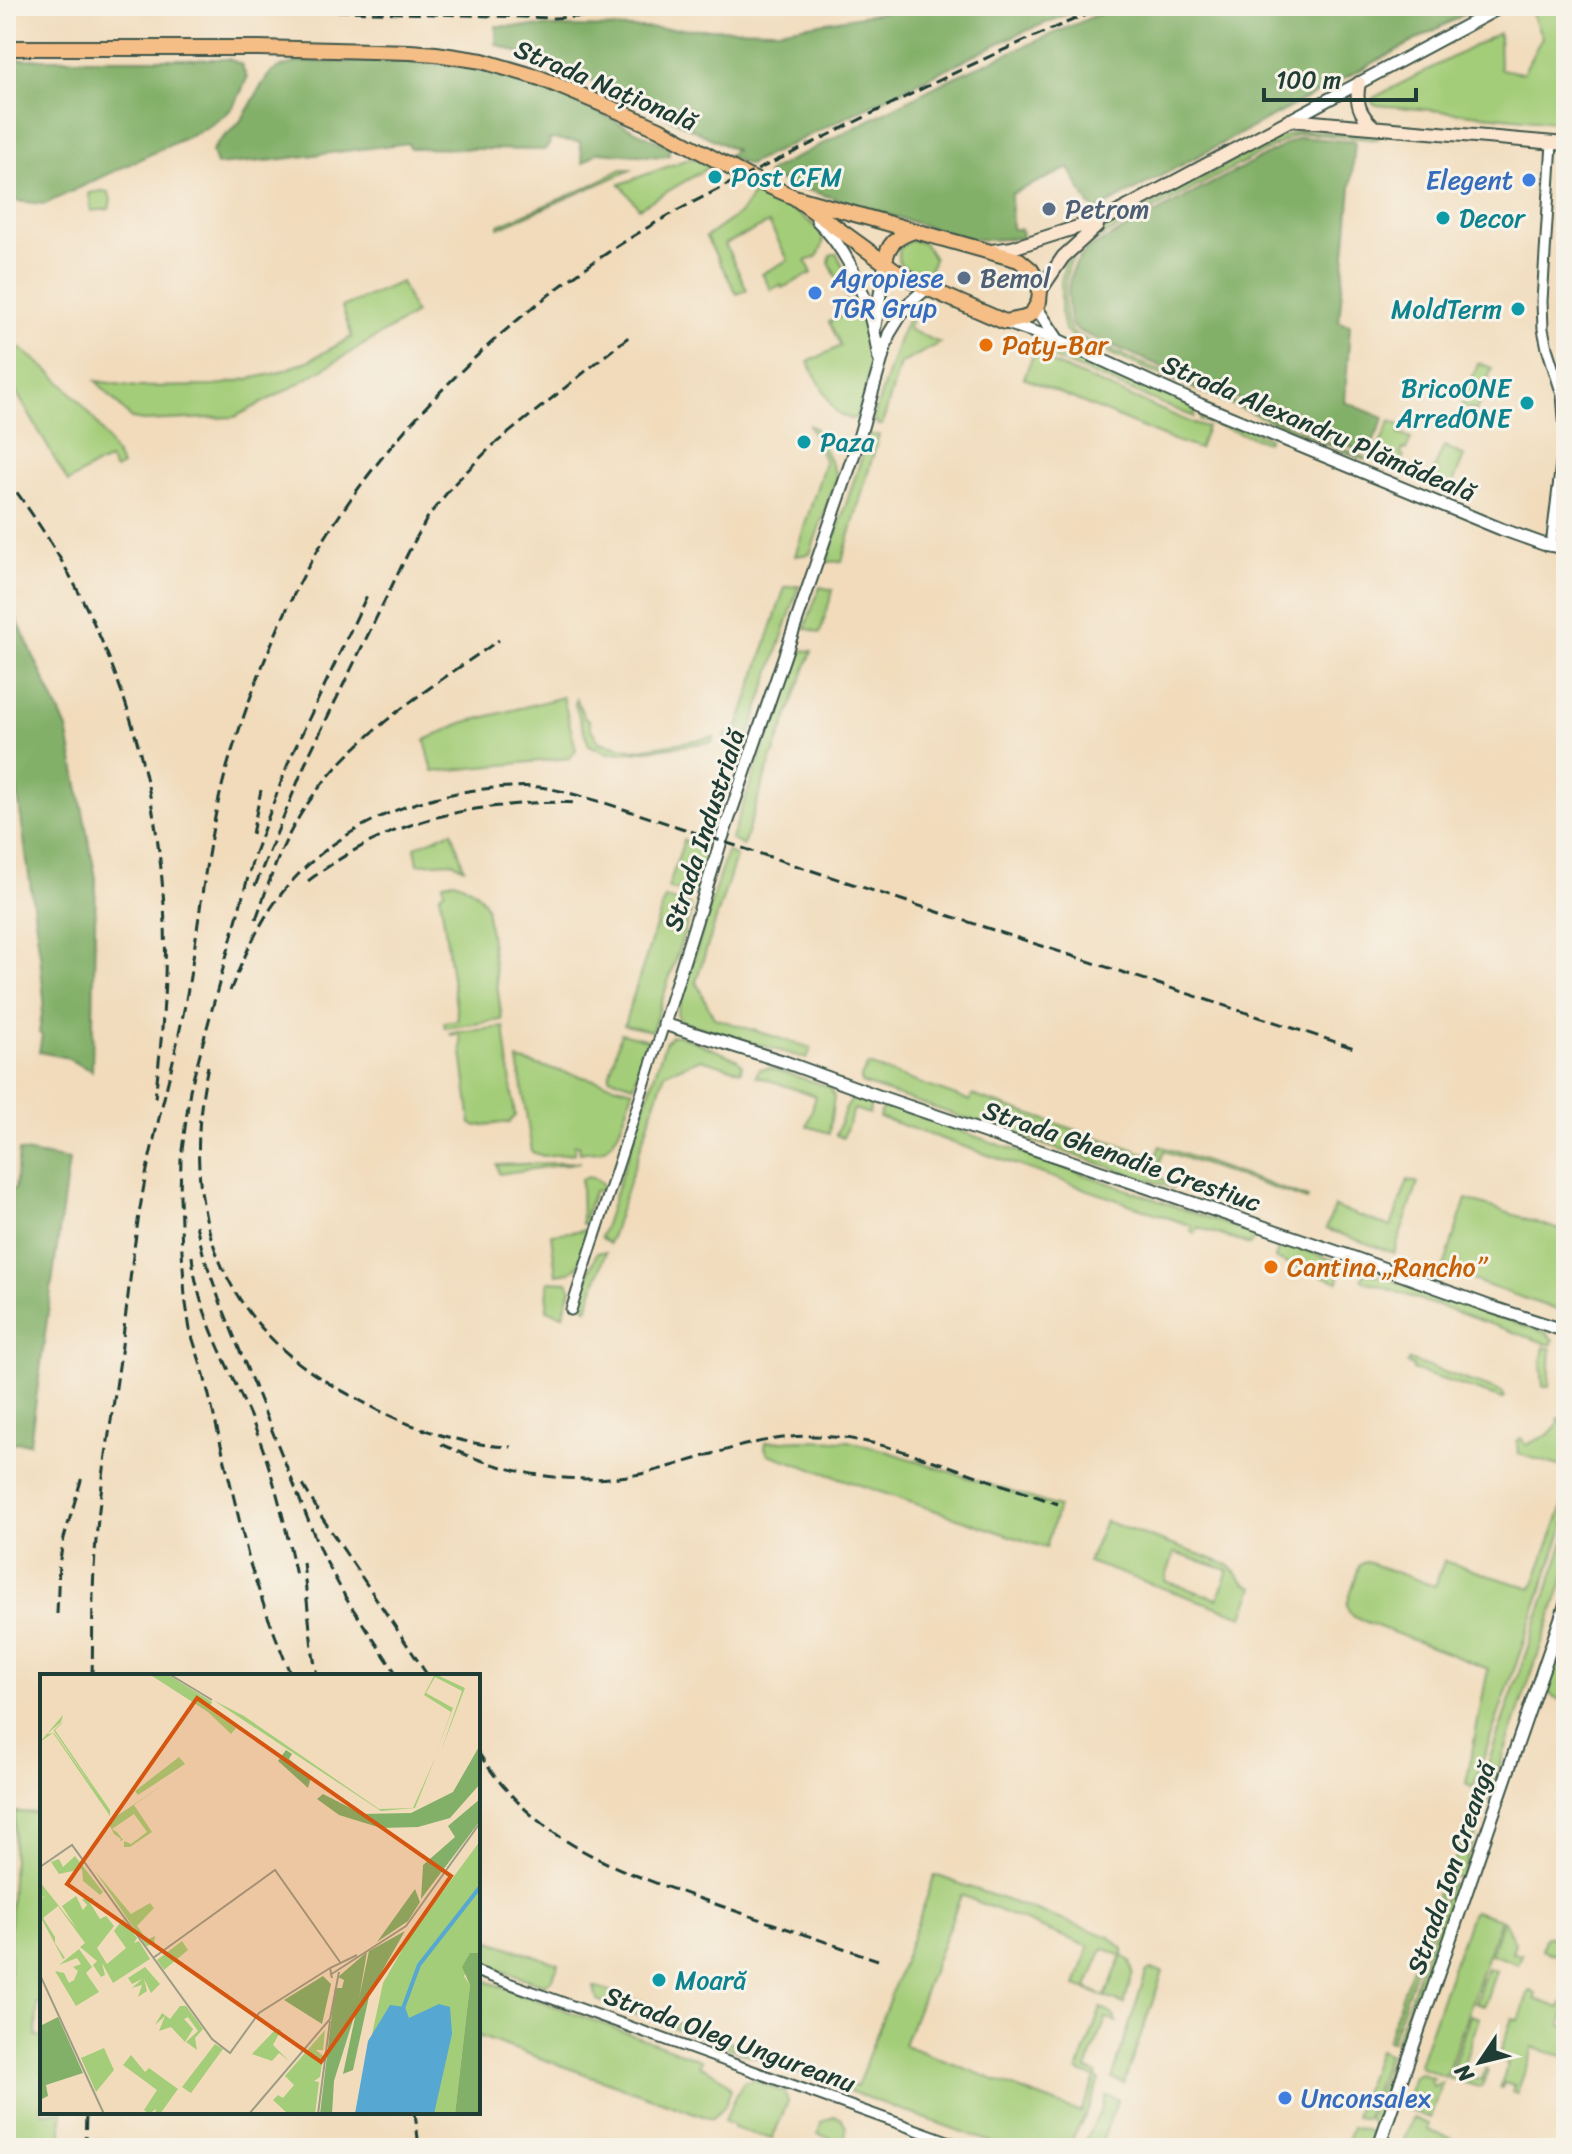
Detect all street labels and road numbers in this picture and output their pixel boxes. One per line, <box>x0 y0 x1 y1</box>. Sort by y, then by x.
street label: Strada Națională <box>507 26 706 145</box>
street label: Strada Alexandru Plămădeală <box>1155 341 1484 515</box>
street label: Strada Industrială <box>650 722 759 937</box>
street label: Strada Ghenadie Crestiuc <box>977 1087 1267 1225</box>
street label: Strada Ion Creangă <box>1393 1754 1509 1981</box>
street label: Strada Oleg Ungureanu <box>598 1972 862 2106</box>

